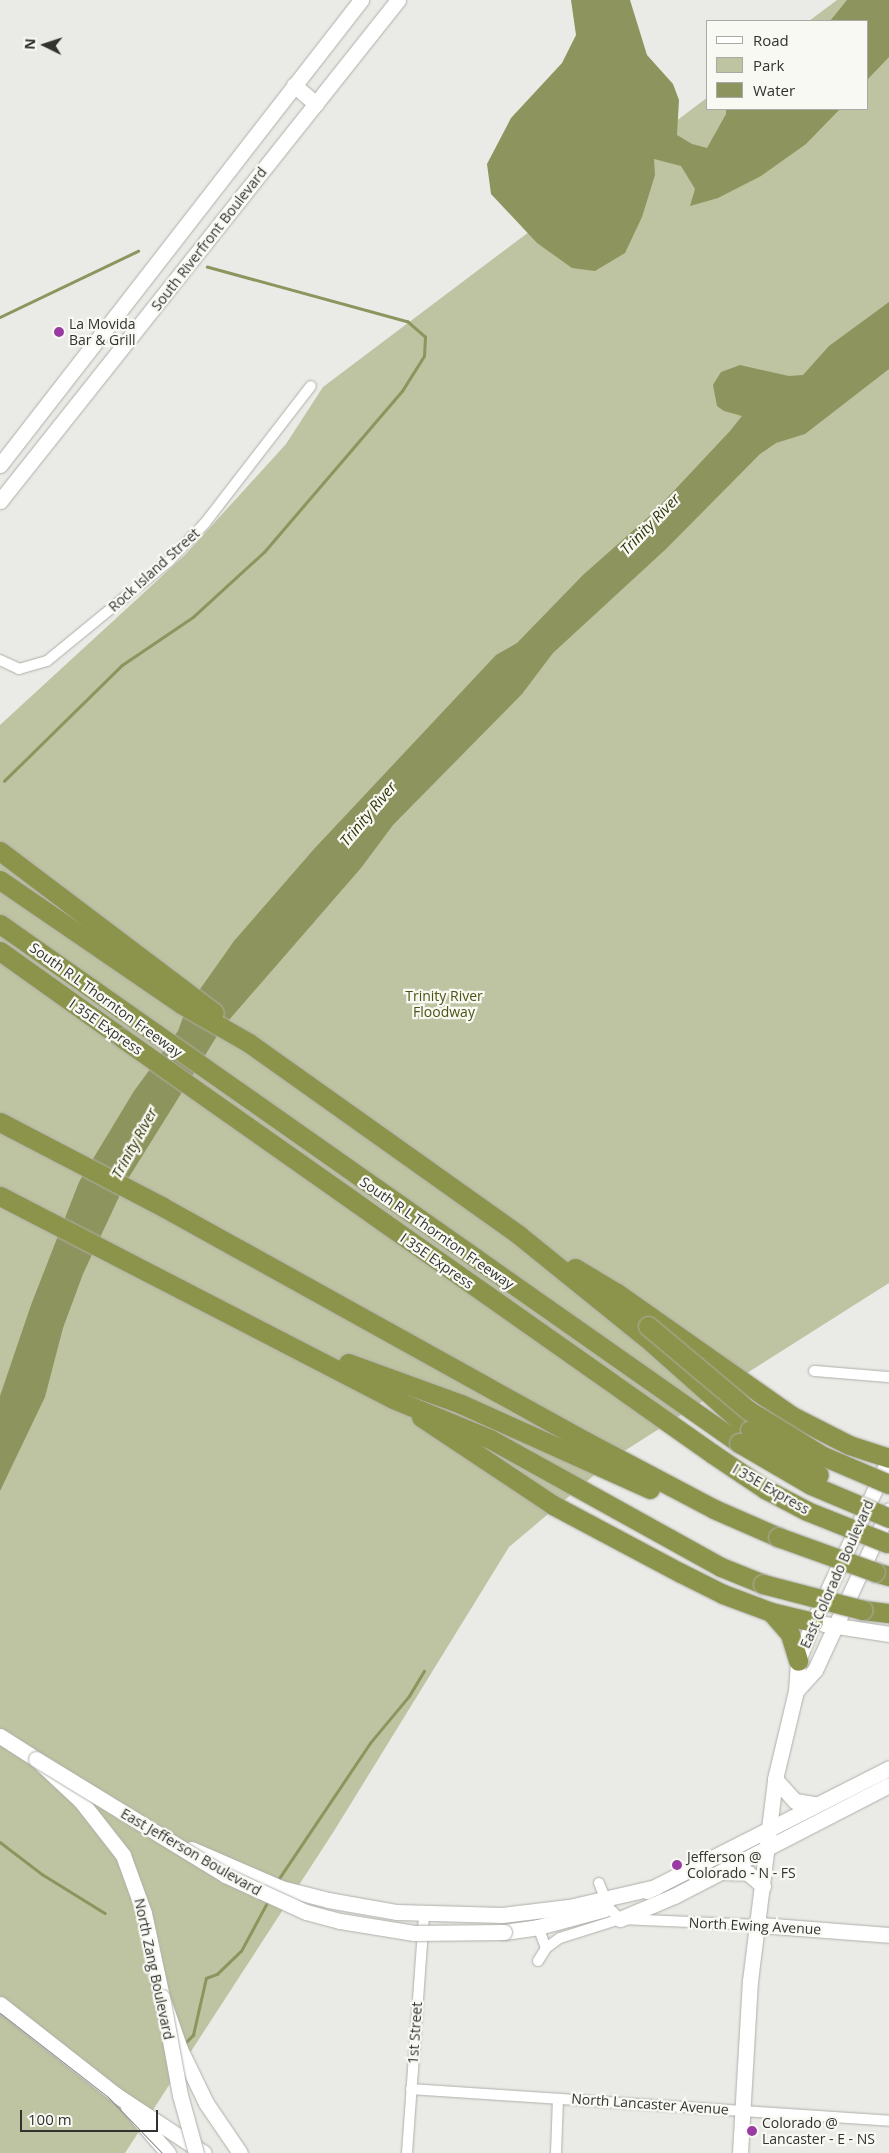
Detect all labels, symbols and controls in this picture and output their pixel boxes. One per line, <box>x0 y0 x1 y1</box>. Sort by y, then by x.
north arrow <box>20 20 70 70</box>
legend <box>706 20 869 110</box>
text: Road <box>753 30 789 50</box>
text: N <box>20 38 39 50</box>
text: Park <box>753 55 784 75</box>
text: Water <box>753 80 795 100</box>
street label: South Riverfront Boulevard <box>148 164 270 314</box>
place label: La Movida Bar & Grill <box>69 316 136 348</box>
marker: La Movida Bar & Grill <box>53 326 65 338</box>
water label: Trinity River <box>616 490 684 558</box>
street label: Rock Island Street <box>105 525 203 615</box>
water label: Trinity River <box>336 778 400 850</box>
street label: South R L Thornton Freeway <box>27 939 185 1061</box>
park label: Trinity River Floodway <box>405 988 483 1020</box>
street label: I 35E Express <box>66 996 146 1058</box>
water label: Trinity River <box>107 1105 161 1181</box>
street label: South R L Thornton Freeway <box>357 1173 517 1293</box>
street label: I 35E Express <box>397 1230 477 1292</box>
street label: I 35E Express <box>730 1460 812 1518</box>
street label: East Colorado Boulevard <box>797 1497 877 1651</box>
street label: East Jefferson Boulevard <box>118 1805 264 1899</box>
place label: Jefferson @ Colorado - N - FS <box>687 1849 796 1881</box>
marker: Jefferson @ Colorado - N - FS <box>671 1859 683 1871</box>
street label: North Zang Boulevard <box>131 1897 177 2041</box>
street label: North Ewing Avenue <box>688 1914 822 1938</box>
street label: 1st Street <box>404 2001 426 2065</box>
street label: North Lancaster Avenue <box>571 2090 729 2118</box>
scale bar <box>22 2100 160 2132</box>
text: 100 m <box>28 2109 72 2129</box>
place label: Colorado @ Lancaster - E - NS <box>762 2115 875 2148</box>
marker: Colorado @ Lancaster - E - NS <box>746 2125 758 2137</box>

